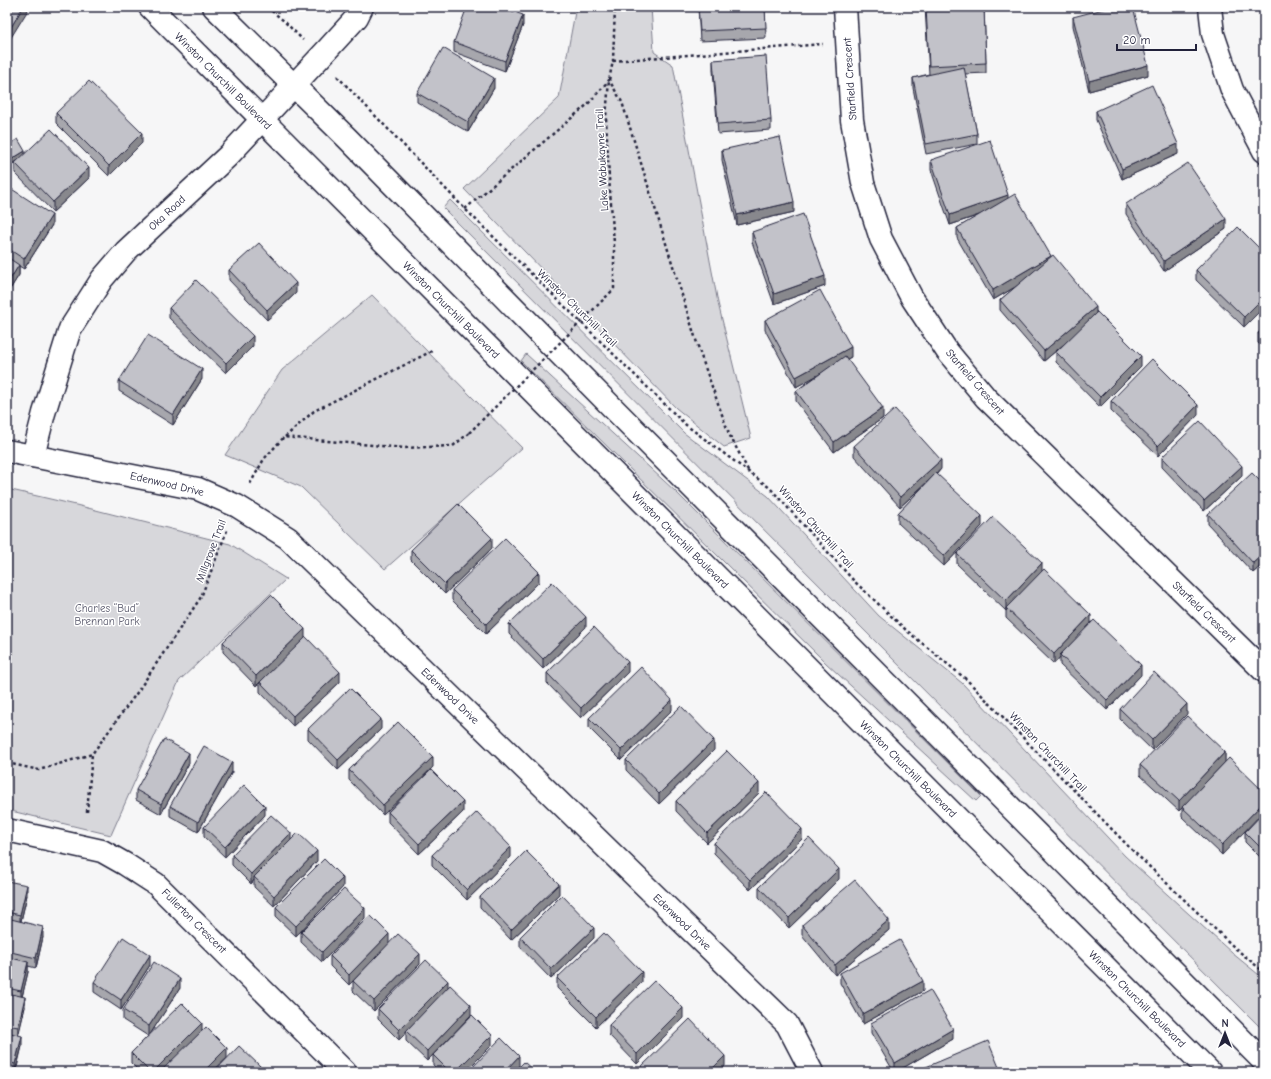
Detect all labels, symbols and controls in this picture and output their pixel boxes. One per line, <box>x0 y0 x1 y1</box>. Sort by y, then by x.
scale bar <box>1117 26 1196 52</box>
street label: Winston Churchill Boulevard <box>172 30 274 132</box>
text: 20 m <box>1123 33 1151 47</box>
street label: Starfield Crescent <box>841 36 859 121</box>
street label: Lake Wabukayne Trail <box>593 108 611 212</box>
street label: Oka Road <box>146 193 188 233</box>
street label: Winston Churchill Boulevard <box>400 259 502 361</box>
street label: Winston Churchill Trail <box>534 266 620 350</box>
street label: Starfield Crescent <box>943 346 1008 418</box>
street label: Edenwood Drive <box>129 469 206 499</box>
street label: Winston Churchill Trail <box>776 483 856 571</box>
street label: Winston Churchill Boulevard <box>629 489 731 591</box>
street label: Millgrove Trail <box>193 518 229 584</box>
street label: Starfield Crescent <box>1170 579 1239 646</box>
park label: Charles “Bud” Brennan Park <box>74 602 140 628</box>
street label: Edenwood Drive <box>418 665 482 727</box>
street label: Winston Churchill Trail <box>1006 709 1090 795</box>
street label: Winston Churchill Boulevard <box>857 718 959 820</box>
street label: Fullerton Crescent <box>159 886 230 957</box>
street label: Edenwood Drive <box>650 891 714 953</box>
street label: Winston Churchill Boulevard <box>1086 948 1188 1050</box>
north arrow <box>1205 1013 1245 1053</box>
text: N <box>1221 1017 1229 1030</box>

